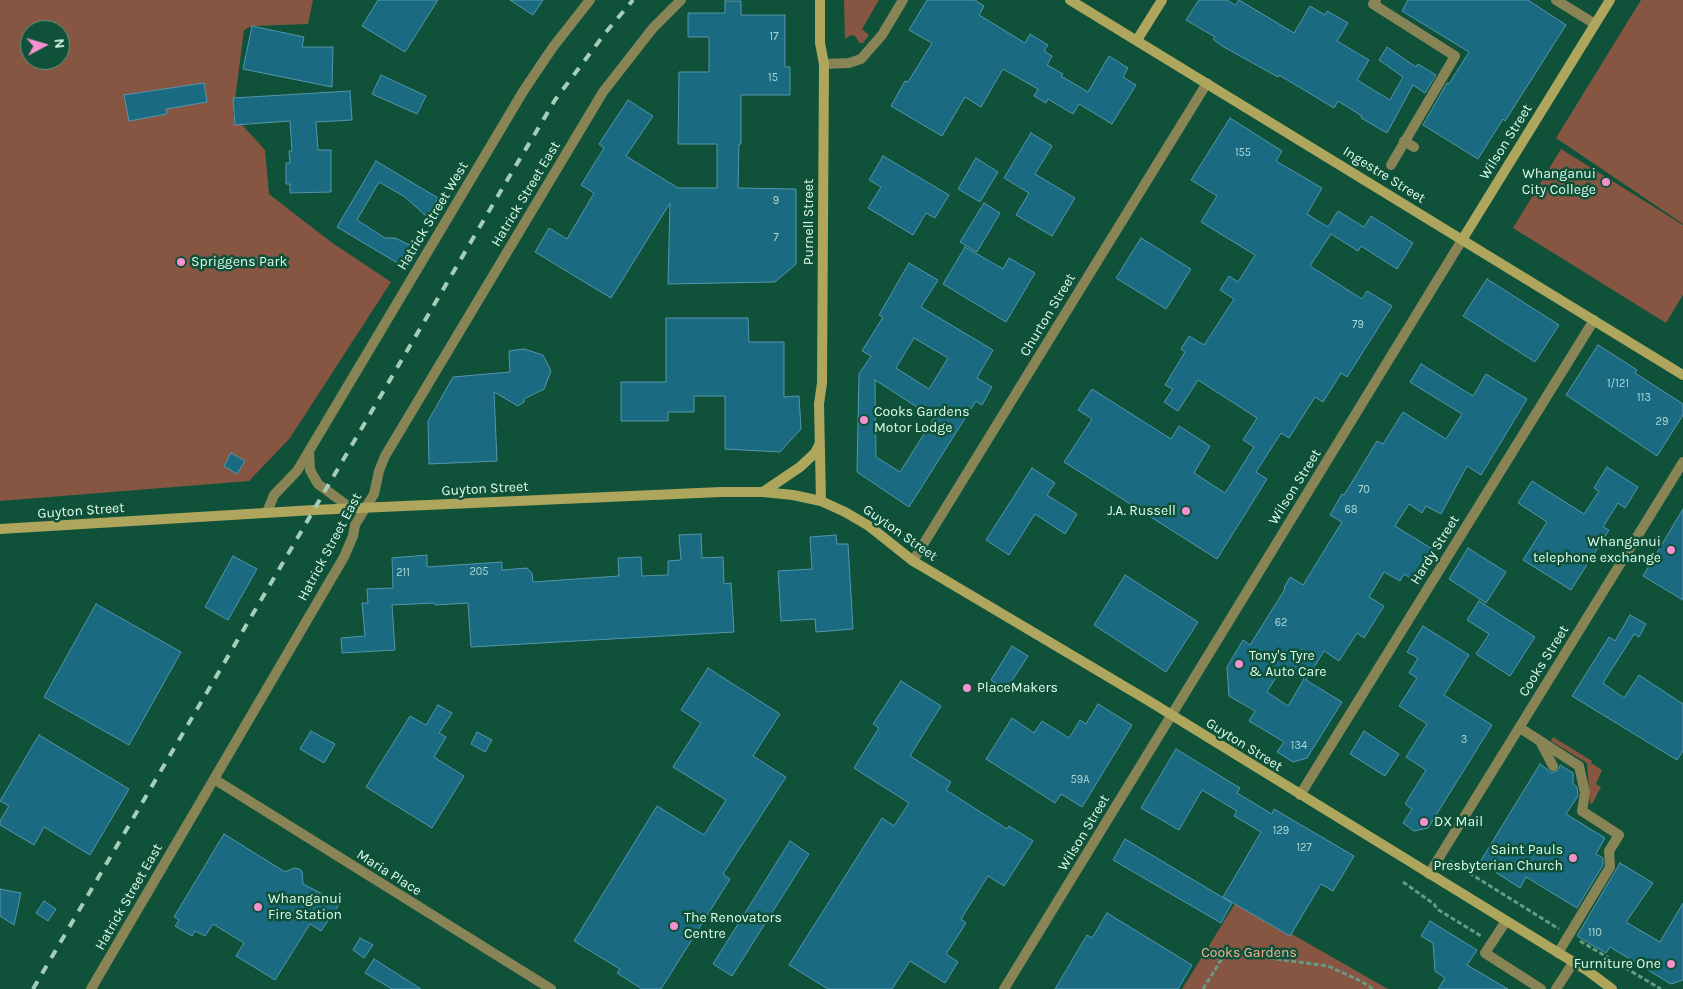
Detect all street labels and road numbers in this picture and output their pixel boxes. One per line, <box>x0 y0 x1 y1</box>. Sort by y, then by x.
street label: Wilson Street <box>1476 101 1536 183</box>
street label: Hatrick Street East <box>488 138 564 250</box>
street label: Ingestre Street <box>1340 143 1428 207</box>
street label: Hatrick Street West <box>394 159 472 273</box>
street label: Purnell Street <box>801 179 817 265</box>
street label: Churton Street <box>1017 271 1079 359</box>
street label: Wilson Street <box>1265 446 1325 528</box>
street label: Guyton Street <box>441 478 529 500</box>
street label: Hatrick Street East <box>294 490 366 604</box>
street label: Guyton Street <box>37 500 125 522</box>
street label: Guyton Street <box>859 501 941 565</box>
street label: Hardy Street <box>1407 512 1463 588</box>
street label: Cooks Street <box>1515 622 1573 700</box>
street label: Guyton Street <box>1203 715 1285 775</box>
street label: Wilson Street <box>1055 792 1113 874</box>
street label: Hatrick Street East <box>92 841 166 953</box>
street label: Maria Place <box>353 846 425 900</box>

